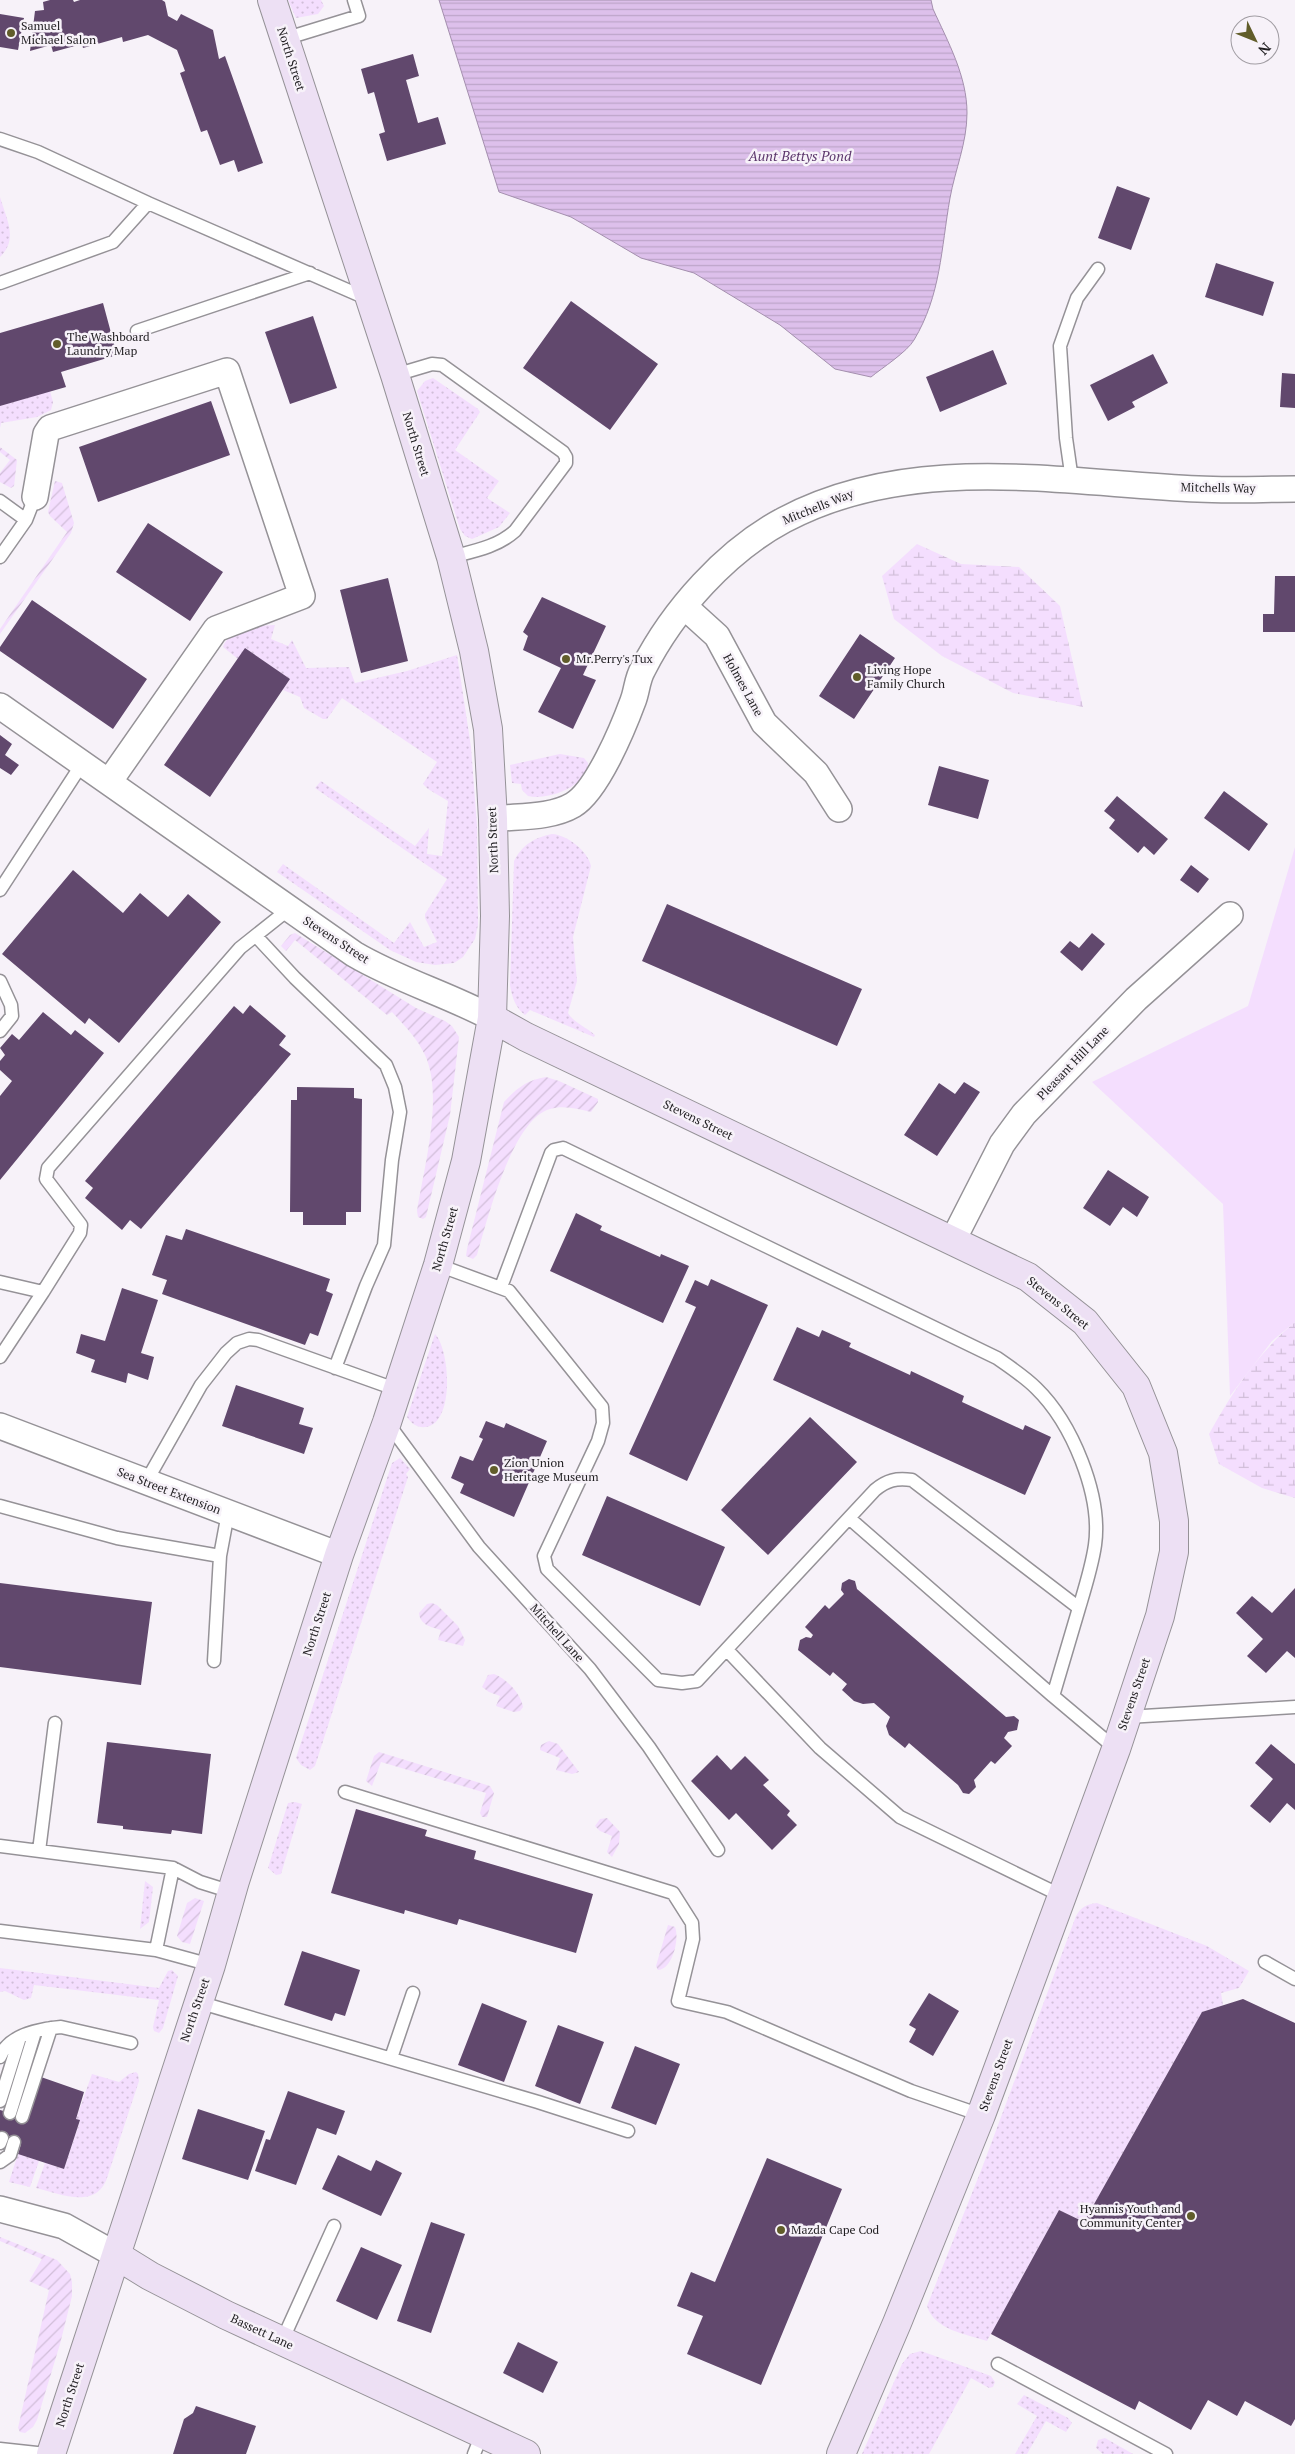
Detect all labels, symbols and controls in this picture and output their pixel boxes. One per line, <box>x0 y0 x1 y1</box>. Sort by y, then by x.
north arrow <box>1230 15 1280 65</box>
place label: Samuel Michael Salon <box>21 18 96 47</box>
street label: North Street <box>274 25 309 93</box>
marker: Samuel Michael Salon <box>5 27 17 39</box>
text: N <box>1254 39 1275 60</box>
water label: Aunt Bettys Pond <box>748 146 852 165</box>
place label: The Washboard Laundry Map <box>67 329 150 358</box>
marker: The Washboard Laundry Map <box>51 338 63 350</box>
street label: North Street <box>400 410 434 478</box>
street label: Mitchells Way <box>1180 479 1257 496</box>
street label: Mitchells Way <box>780 485 856 528</box>
place label: Mr.Perry's Tux <box>576 651 654 666</box>
street label: Holmes Lane <box>720 651 767 719</box>
marker: Mr.Perry's Tux <box>560 653 572 665</box>
place label: Living Hope Family Church <box>867 662 945 691</box>
marker: Living Hope Family Church <box>851 671 863 683</box>
street label: North Street <box>484 806 501 873</box>
street label: Stevens Street <box>300 913 373 967</box>
street label: Pleasant Hill Lane <box>1034 1023 1112 1103</box>
street label: Stevens Street <box>661 1096 736 1143</box>
street label: North Street <box>428 1204 461 1273</box>
street label: Stevens Street <box>1024 1273 1093 1333</box>
place label: Zion Union Heritage Museum <box>504 1455 599 1484</box>
street label: Sea Street Extension <box>115 1464 223 1517</box>
marker: Zion Union Heritage Museum <box>488 1464 500 1476</box>
street label: North Street <box>299 1589 334 1658</box>
street label: Mitchell Lane <box>527 1600 587 1665</box>
street label: Stevens Street <box>1114 1655 1153 1732</box>
street label: North Street <box>177 1975 213 2044</box>
street label: Stevens Street <box>976 2036 1016 2113</box>
place label: Hyannis Youth and Community Center <box>1079 2201 1181 2230</box>
marker: Hyannis Youth and Community Center <box>1185 2210 1197 2222</box>
place label: Mazda Cape Cod <box>791 2222 880 2237</box>
marker: Mazda Cape Cod <box>775 2224 787 2236</box>
street label: Bassett Lane <box>228 2310 296 2353</box>
street label: North Street <box>52 2360 87 2429</box>

